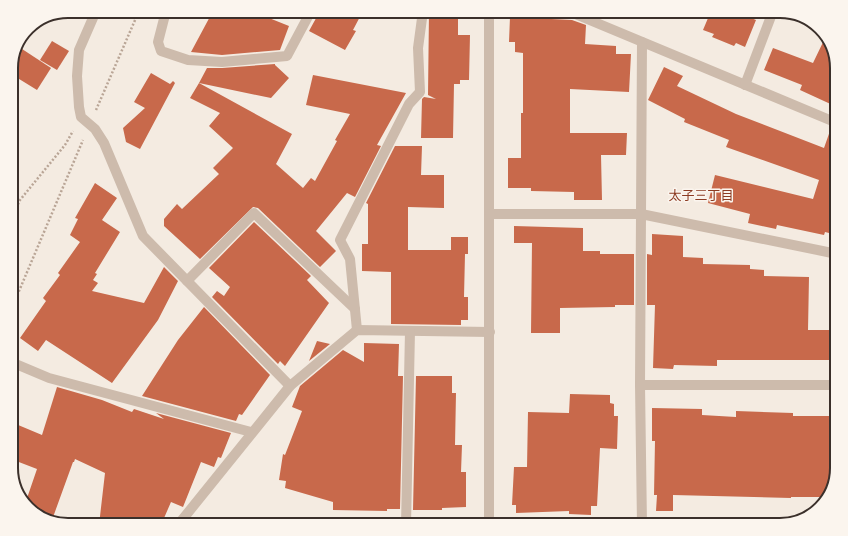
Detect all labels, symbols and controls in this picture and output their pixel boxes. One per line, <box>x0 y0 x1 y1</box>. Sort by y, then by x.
district label: 太子三丁目 <box>668 189 734 203</box>

